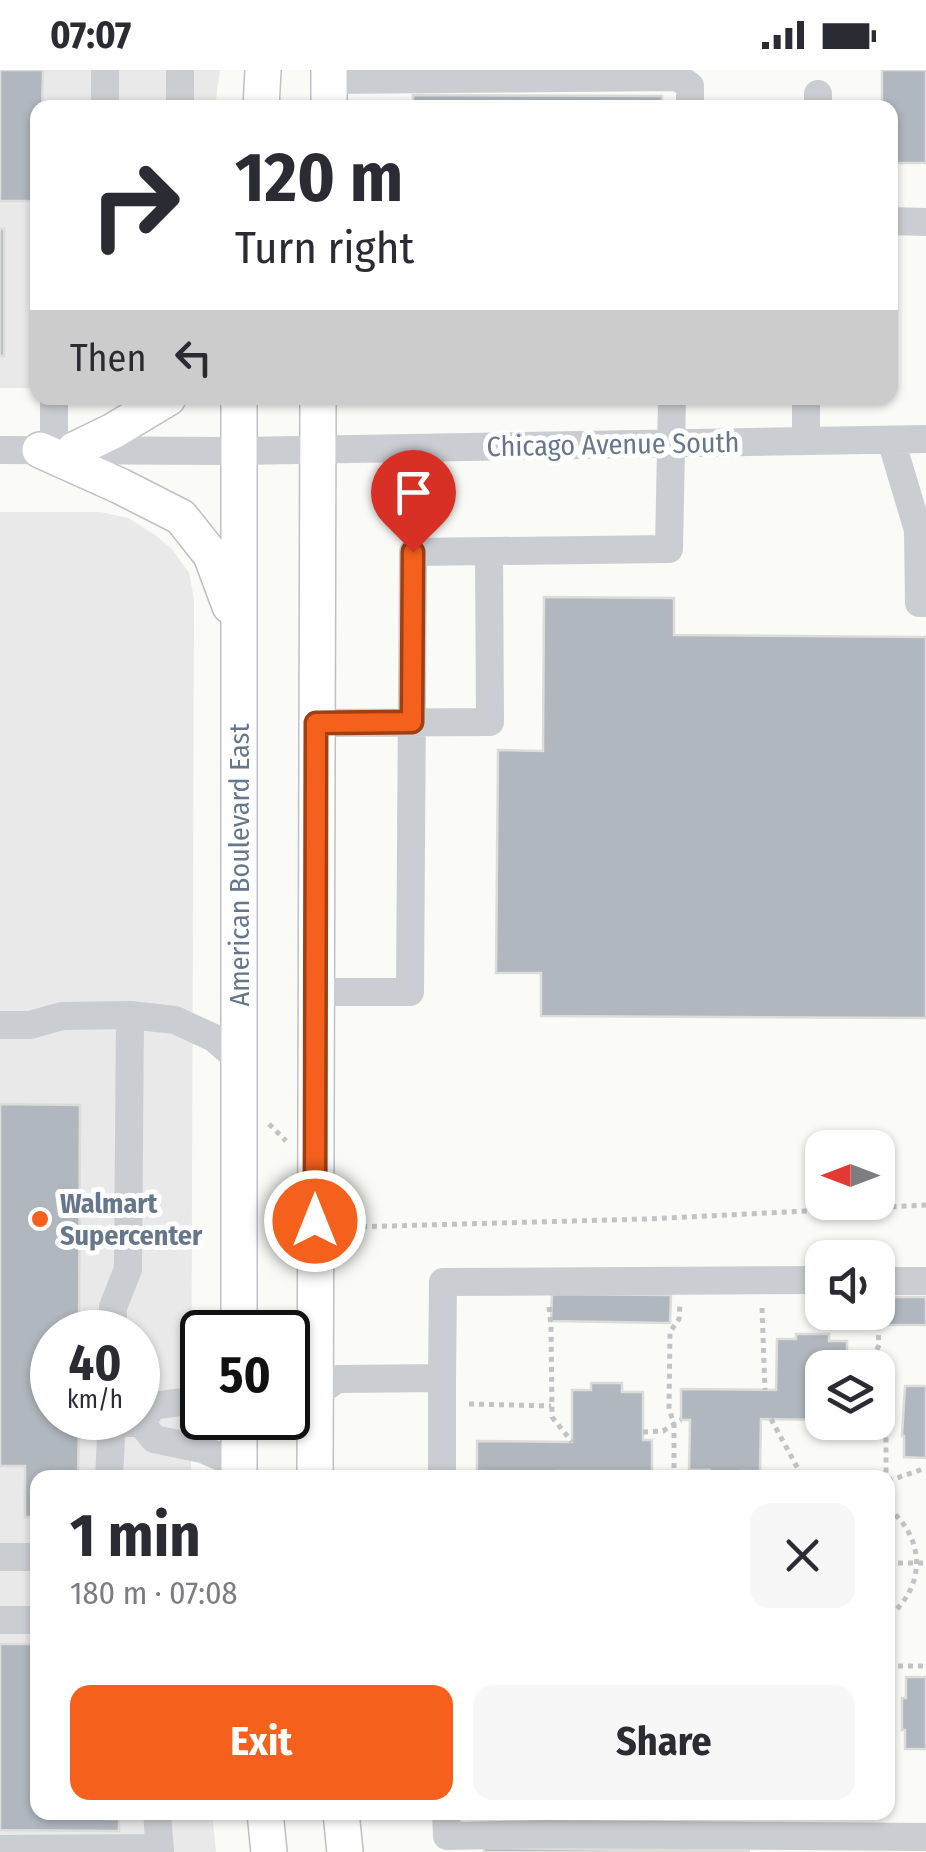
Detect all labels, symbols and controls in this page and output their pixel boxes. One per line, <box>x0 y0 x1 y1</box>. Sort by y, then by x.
text: 07:07 <box>50 12 131 58</box>
text: 120 m <box>235 136 403 220</box>
icon: right <box>70 140 200 270</box>
text: Turn right <box>235 221 414 275</box>
icon: left <box>166 330 221 385</box>
text: Then <box>70 335 146 381</box>
street label: Chicago Avenue South <box>486 426 740 463</box>
pin <box>371 450 456 553</box>
icon: arrive <box>386 465 441 520</box>
street label: American Boulevard East <box>223 723 256 1007</box>
north arrow <box>805 1130 895 1220</box>
map controls <box>805 1130 895 1440</box>
position arrow <box>263 1169 367 1273</box>
place label: Walmart Supercenter <box>60 1187 203 1252</box>
marker: Walmart Supercenter <box>29 1208 51 1230</box>
button: sound <box>805 1240 895 1330</box>
speed limit sign: 50 <box>180 1310 310 1440</box>
text: 40 <box>68 1333 121 1393</box>
button: layers <box>805 1350 895 1440</box>
text: km/h <box>67 1385 123 1415</box>
text: 1 min <box>70 1500 201 1572</box>
button: close <box>750 1503 855 1608</box>
text: 180 m · 07:08 <box>70 1574 238 1612</box>
button: Exit <box>70 1685 453 1800</box>
button: Share <box>473 1685 855 1800</box>

